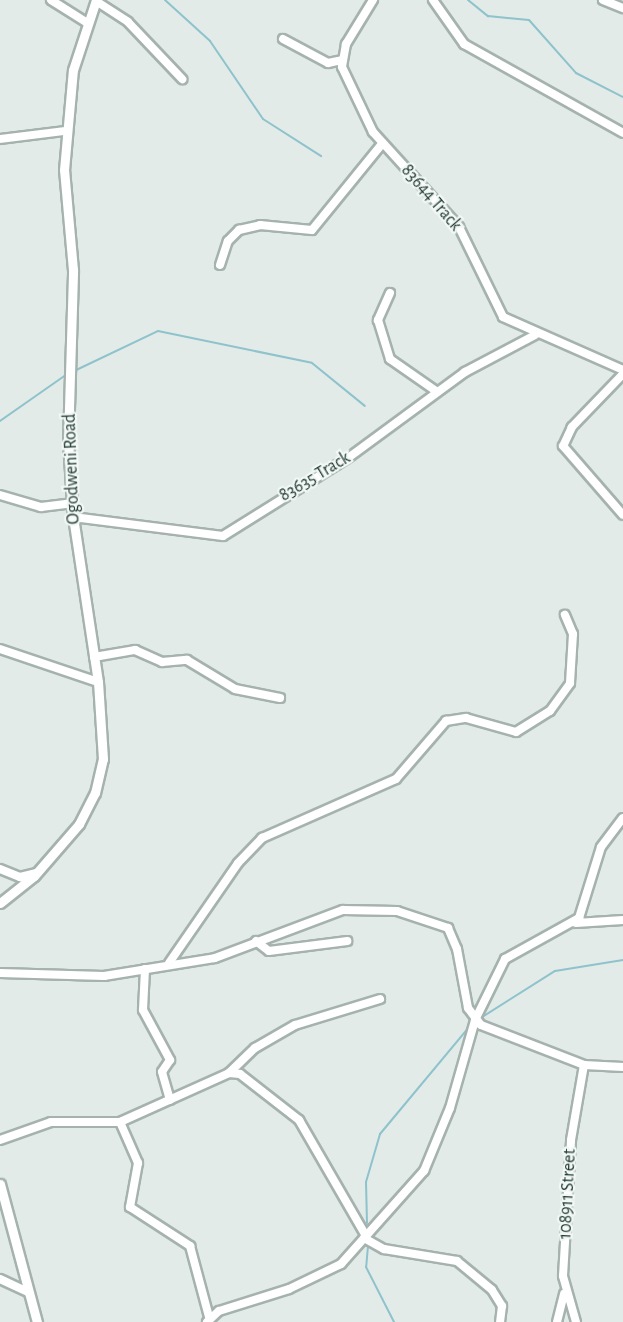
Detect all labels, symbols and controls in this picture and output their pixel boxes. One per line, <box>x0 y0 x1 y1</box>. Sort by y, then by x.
street label: 83644 Track <box>396 160 466 236</box>
street label: Ogodweni Road <box>59 413 85 525</box>
street label: 83635 Track <box>276 447 354 507</box>
street label: 108911 Street <box>555 1148 581 1240</box>

